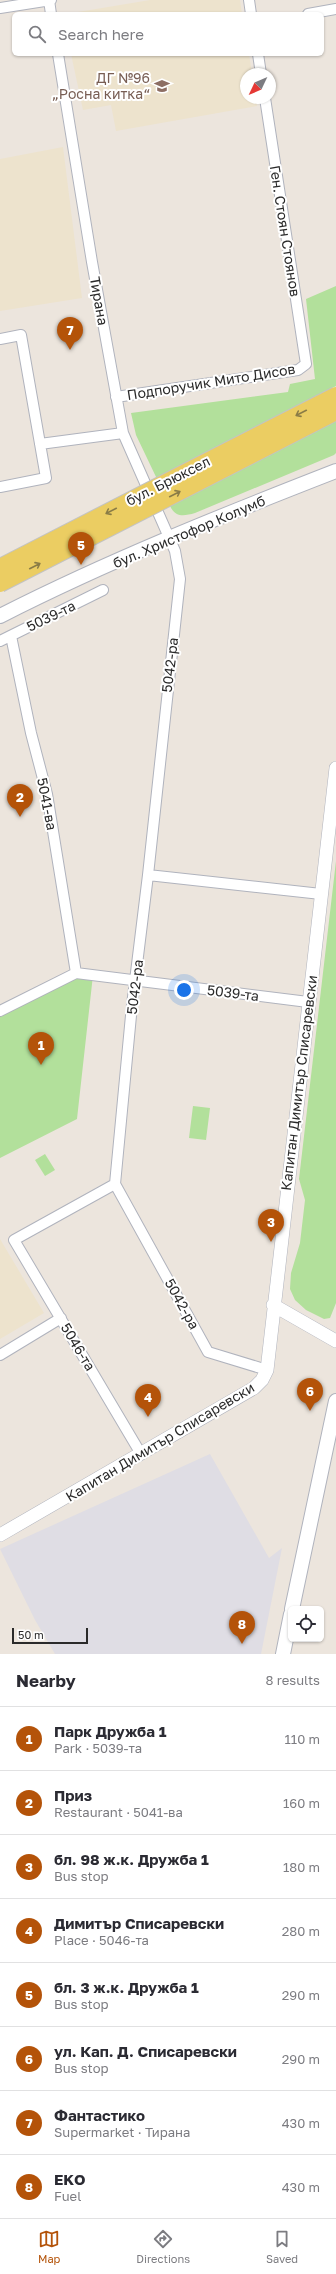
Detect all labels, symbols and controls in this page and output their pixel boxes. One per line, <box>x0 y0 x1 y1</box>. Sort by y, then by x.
search box <box>12 12 324 56</box>
icon: search <box>26 23 48 45</box>
text: Search here <box>58 25 144 43</box>
north arrow <box>240 68 276 104</box>
place label: ДГ №96 „Росна китка“ <box>52 69 150 102</box>
school or university icon: ДГ №96 „Росна китка“ <box>153 77 171 95</box>
street label: Ген. Стоян Стоянов <box>267 164 304 298</box>
street label: Тирана <box>87 275 112 326</box>
pin: 7 <box>57 317 83 350</box>
street label: Подпоручик Мито Дисов <box>126 360 296 403</box>
one-way arrow <box>296 410 308 417</box>
street label: бул. Брюксел <box>123 452 213 509</box>
one-way arrow <box>169 490 181 497</box>
street label: бул. Христофор Колумб <box>110 492 267 571</box>
one-way arrow <box>105 508 117 515</box>
pin: 5 <box>68 532 94 565</box>
one-way arrow <box>29 562 41 569</box>
street label: 5039-та <box>24 596 78 635</box>
street label: 5042-ра <box>158 636 181 693</box>
street label: 5041-ва <box>34 776 61 832</box>
pin: 2 <box>7 784 33 817</box>
street label: 5042-ра <box>123 958 146 1015</box>
street label: Капитан Димитър Списаревски <box>277 974 320 1192</box>
your location <box>174 980 194 1000</box>
street label: 5039-та <box>206 981 260 1004</box>
pin: 1 <box>28 1032 54 1065</box>
pin: 3 <box>258 1209 284 1242</box>
street label: 5042-ра <box>162 1275 203 1332</box>
street label: 5046-та <box>58 1320 99 1374</box>
street label: Капитан Димитър Списаревски <box>62 1378 257 1505</box>
pin: 6 <box>297 1378 323 1411</box>
pin: 4 <box>135 1384 161 1417</box>
map controls <box>288 1606 324 1642</box>
button: locate <box>288 1606 324 1642</box>
pin: 8 <box>229 1611 255 1644</box>
scale bar <box>12 1626 88 1645</box>
text: 50 m <box>18 1628 44 1641</box>
text: Nearby <box>16 1670 76 1691</box>
text: 8 results <box>266 1672 320 1688</box>
text: Парк Дружба 1 <box>54 1722 166 1740</box>
text: 1 <box>26 1731 32 1747</box>
text: 110 m <box>285 1731 320 1747</box>
text: Park · 5039-та <box>54 1740 142 1756</box>
text: Приз <box>54 1786 92 1804</box>
text: 2 <box>25 1795 33 1811</box>
text: 160 m <box>283 1795 320 1811</box>
text: Restaurant · 5041-ва <box>54 1804 183 1820</box>
text: бл. 98 ж.к. Дружба 1 <box>54 1850 209 1868</box>
text: 3 <box>25 1859 33 1875</box>
text: 180 m <box>283 1859 320 1875</box>
text: Bus stop <box>54 1868 109 1884</box>
text: Димитър Списаревски <box>54 1914 224 1932</box>
text: 4 <box>25 1923 33 1939</box>
text: 280 m <box>282 1923 320 1939</box>
text: Place · 5046-та <box>54 1932 149 1948</box>
text: бл. 3 ж.к. Дружба 1 <box>54 1978 199 1996</box>
text: 5 <box>25 1987 33 2003</box>
text: 290 m <box>282 1987 320 2003</box>
text: Bus stop <box>54 1996 109 2012</box>
text: ул. Кап. Д. Списаревски <box>54 2042 237 2060</box>
text: 6 <box>25 2051 33 2067</box>
text: 290 m <box>282 2051 320 2067</box>
text: Bus stop <box>54 2060 109 2076</box>
text: Фантастико <box>54 2106 145 2124</box>
text: 7 <box>25 2115 33 2131</box>
text: 430 m <box>282 2115 320 2131</box>
text: Supermarket · Тирана <box>54 2124 190 2140</box>
text: EKO <box>54 2170 86 2188</box>
text: 8 <box>25 2179 33 2195</box>
text: 430 m <box>282 2179 320 2195</box>
text: Fuel <box>54 2188 81 2204</box>
tab: Map <box>38 2228 60 2265</box>
tab: Directions <box>136 2228 190 2265</box>
tab: Saved <box>266 2228 298 2265</box>

